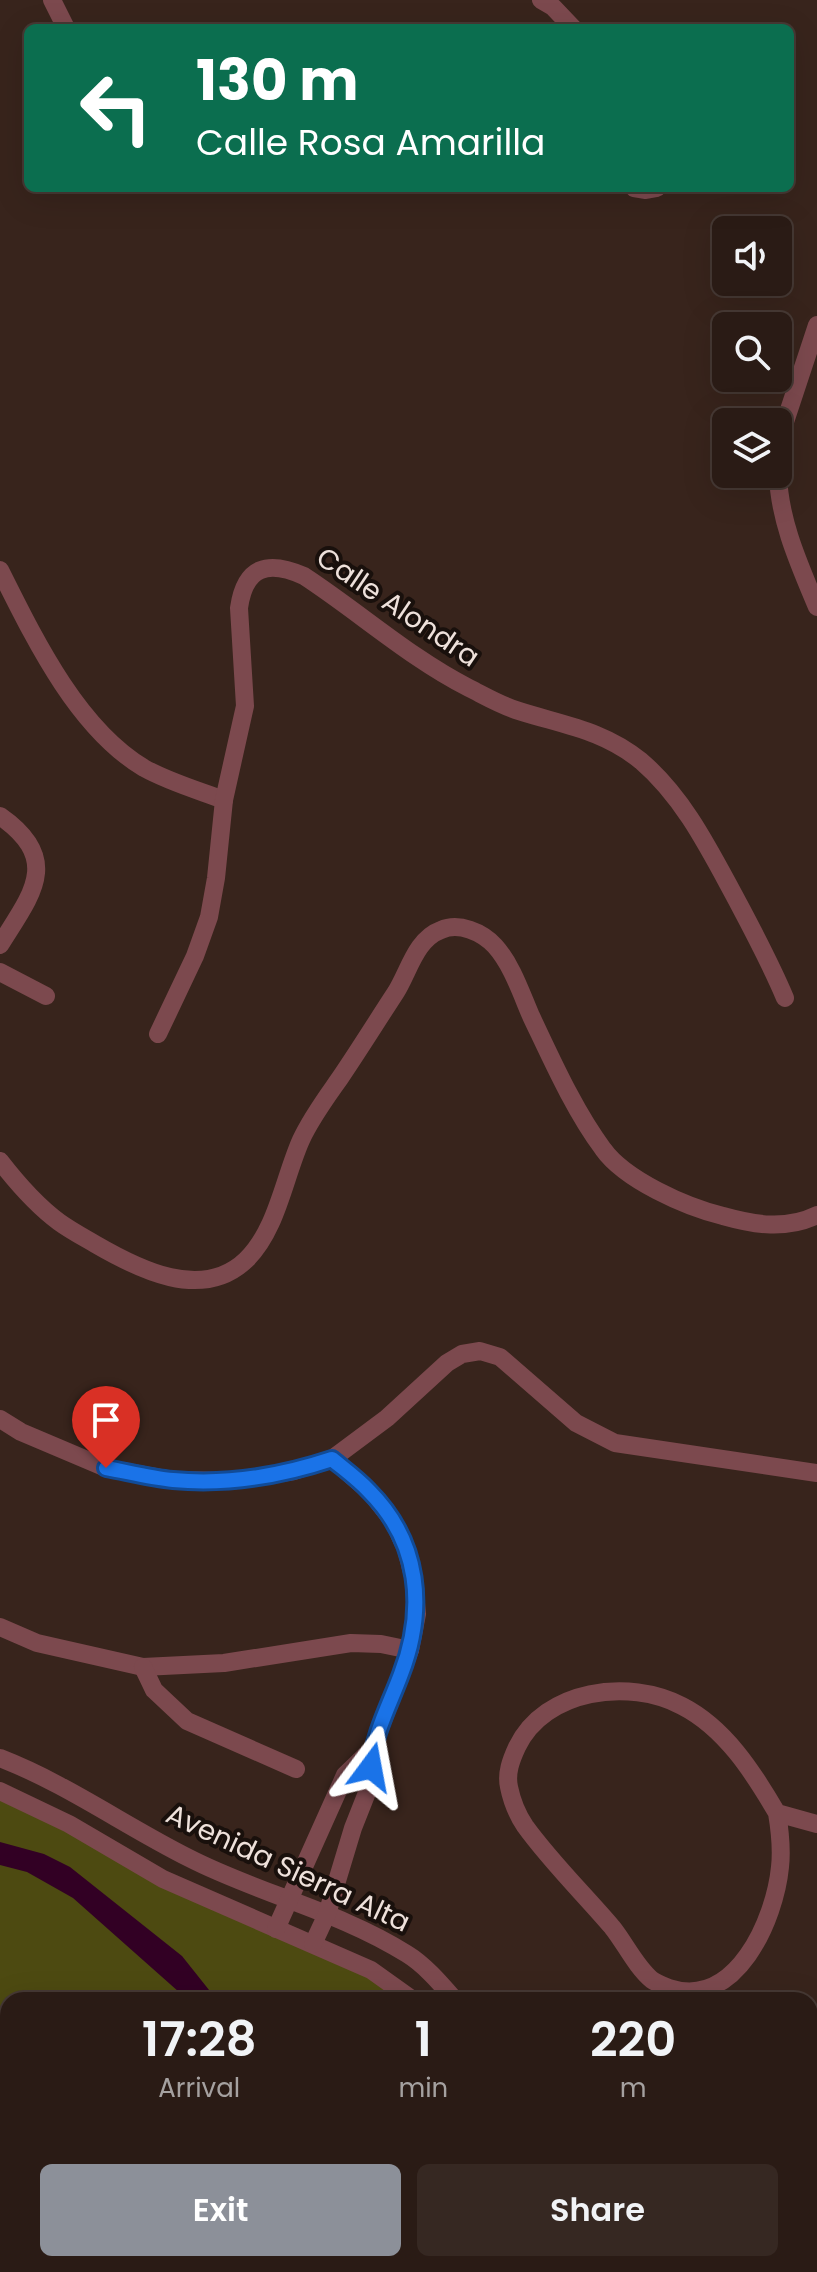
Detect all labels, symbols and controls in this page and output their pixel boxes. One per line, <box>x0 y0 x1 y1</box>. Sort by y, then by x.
text: 130 m <box>196 41 359 120</box>
icon: left <box>64 56 168 160</box>
text: Calle Rosa Amarilla <box>196 117 545 168</box>
map controls <box>712 216 792 488</box>
button: sound <box>712 216 792 296</box>
button: search <box>712 312 792 392</box>
button: layers <box>712 408 792 488</box>
street label: Calle Alondra <box>309 538 487 676</box>
pin <box>72 1386 140 1468</box>
icon: arrive <box>84 1398 128 1442</box>
position arrow <box>329 1725 413 1809</box>
street label: Avenida Sierra Alta <box>160 1794 416 1942</box>
text: 17:28 <box>142 2006 257 2073</box>
text: 1 <box>415 2006 432 2073</box>
text: 220 <box>590 2006 676 2073</box>
text: Arrival <box>158 2070 240 2106</box>
text: min <box>398 2070 448 2106</box>
text: m <box>620 2070 647 2106</box>
button: Exit <box>40 2164 401 2256</box>
button: Share <box>417 2164 778 2256</box>

